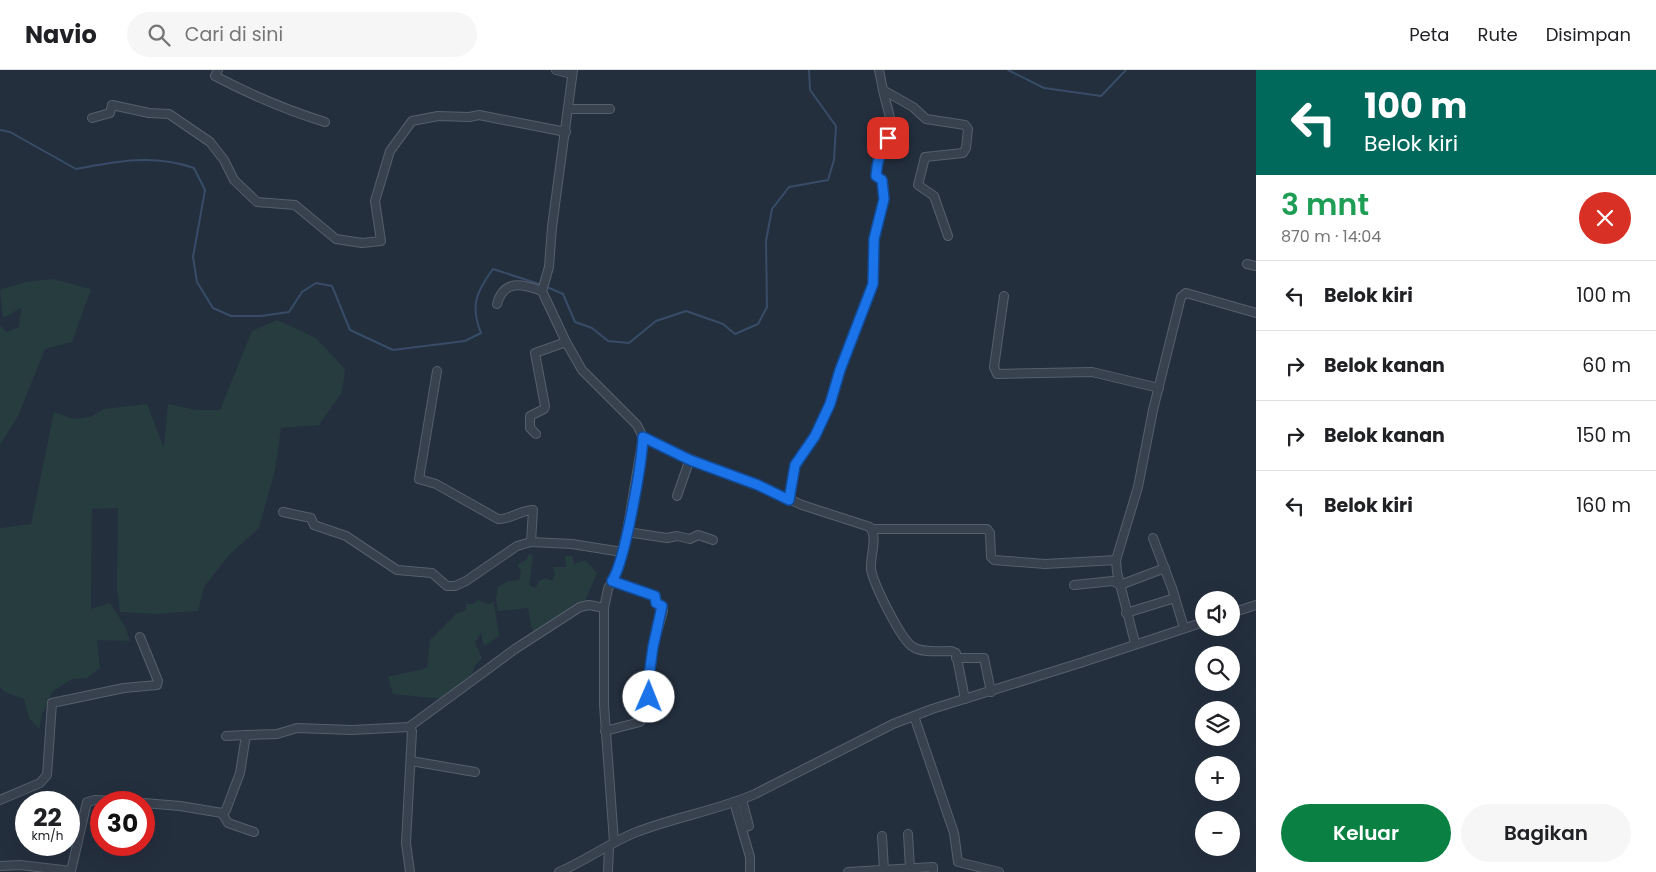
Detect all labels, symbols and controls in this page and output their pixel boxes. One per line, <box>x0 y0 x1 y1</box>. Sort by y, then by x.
search box <box>127 12 477 57</box>
text: Navio <box>25 18 97 51</box>
icon: search <box>145 21 173 49</box>
text: Cari di sini <box>185 21 283 48</box>
text: Peta <box>1409 22 1449 47</box>
text: Rute <box>1477 22 1518 47</box>
text: Disimpan <box>1546 22 1631 47</box>
text: 100 m <box>1364 81 1467 130</box>
icon: left <box>1281 90 1346 155</box>
pin <box>867 117 909 159</box>
icon: arrive <box>874 124 902 152</box>
text: Belok kiri <box>1364 128 1458 159</box>
text: 3 mnt <box>1281 183 1369 226</box>
button: close <box>1579 192 1631 244</box>
text: 870 m · 14:04 <box>1281 225 1381 248</box>
icon: left <box>1281 282 1309 310</box>
text: Belok kiri <box>1324 282 1413 309</box>
text: 100 m <box>1576 282 1631 309</box>
icon: right <box>1281 352 1309 380</box>
text: Belok kanan <box>1324 352 1445 379</box>
text: 60 m <box>1582 352 1631 379</box>
icon: right <box>1281 422 1309 450</box>
text: Belok kanan <box>1324 422 1445 449</box>
text: 150 m <box>1576 422 1631 449</box>
icon: left <box>1281 492 1309 520</box>
text: Belok kiri <box>1324 492 1413 519</box>
text: 160 m <box>1576 492 1631 519</box>
map controls <box>1195 591 1240 856</box>
button: sound <box>1195 591 1240 636</box>
button: search <box>1195 646 1240 691</box>
position arrow <box>622 670 674 722</box>
button: layers <box>1195 701 1240 746</box>
button: + <box>1195 756 1240 801</box>
speed limit sign: 30 <box>90 791 155 856</box>
text: 22 <box>33 800 62 835</box>
button: Keluar <box>1281 804 1451 862</box>
button: Bagikan <box>1461 804 1631 862</box>
button: − <box>1195 811 1240 856</box>
text: km/h <box>32 827 63 844</box>

